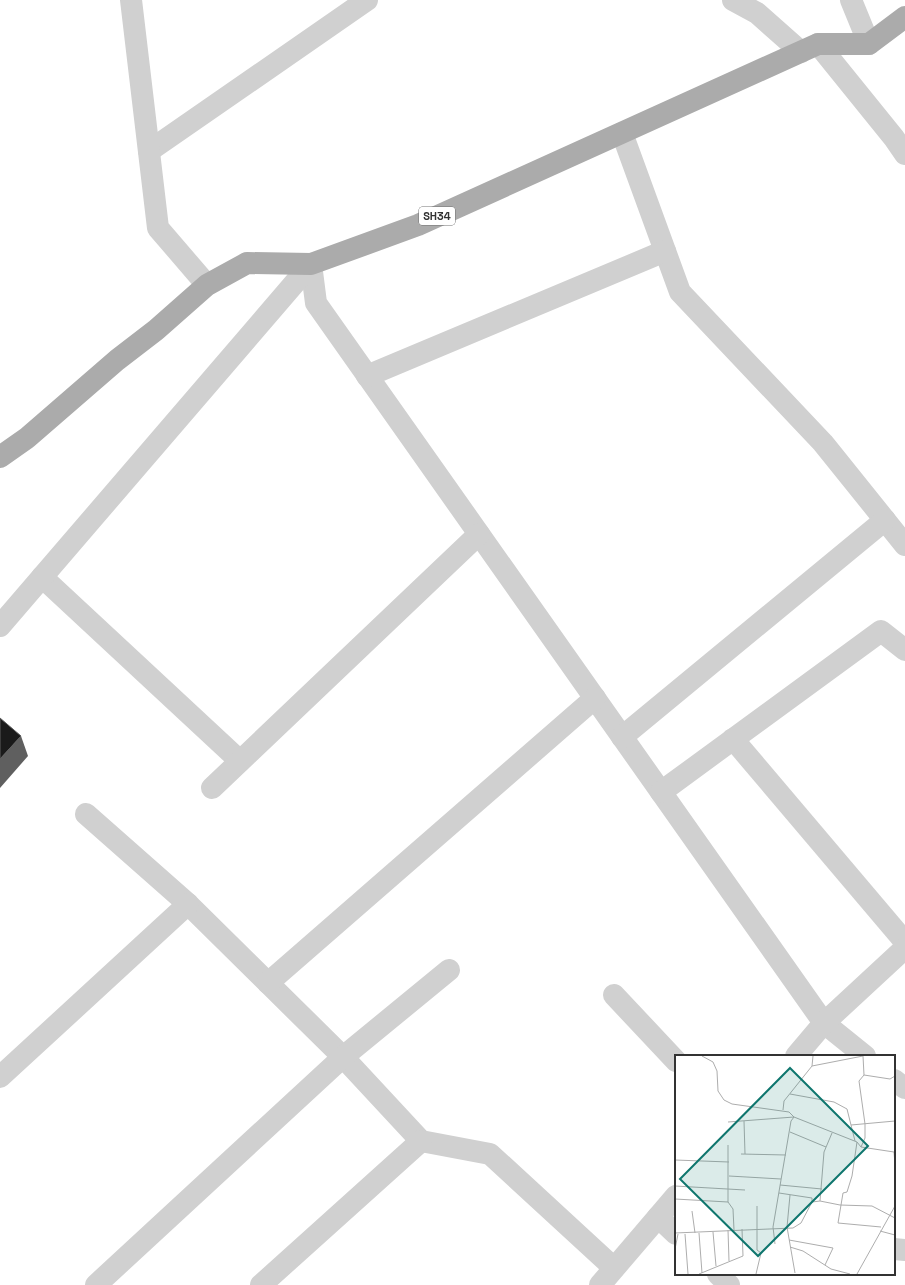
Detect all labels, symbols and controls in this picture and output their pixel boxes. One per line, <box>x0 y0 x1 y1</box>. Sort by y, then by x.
road number: SH34 <box>419 207 455 225</box>
inset map <box>675 1055 895 1275</box>

